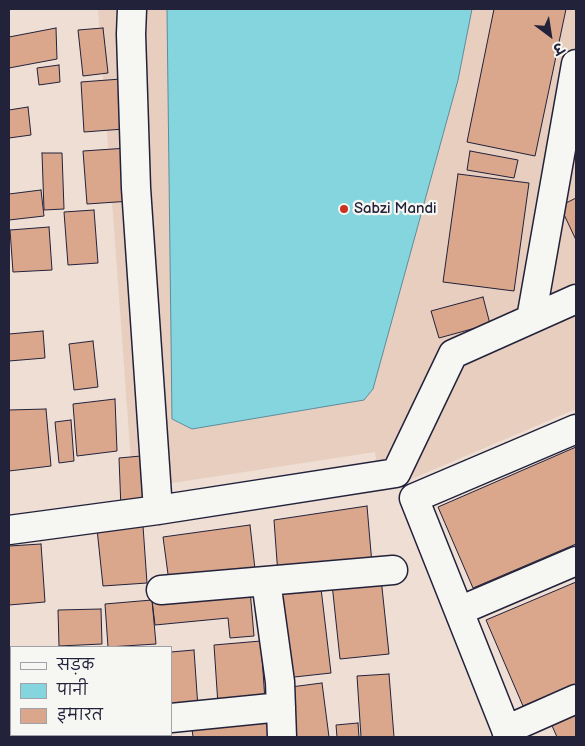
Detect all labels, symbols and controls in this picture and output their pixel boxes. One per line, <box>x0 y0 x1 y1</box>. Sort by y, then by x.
north arrow <box>525 10 575 60</box>
text: उ <box>550 39 566 58</box>
place label: Sabzi Mandi <box>354 200 437 218</box>
marker: Sabzi Mandi <box>338 203 350 215</box>
legend <box>10 646 172 736</box>
text: सड़क <box>57 656 94 675</box>
text: पानी <box>57 681 88 700</box>
text: इमारत <box>57 706 103 725</box>

